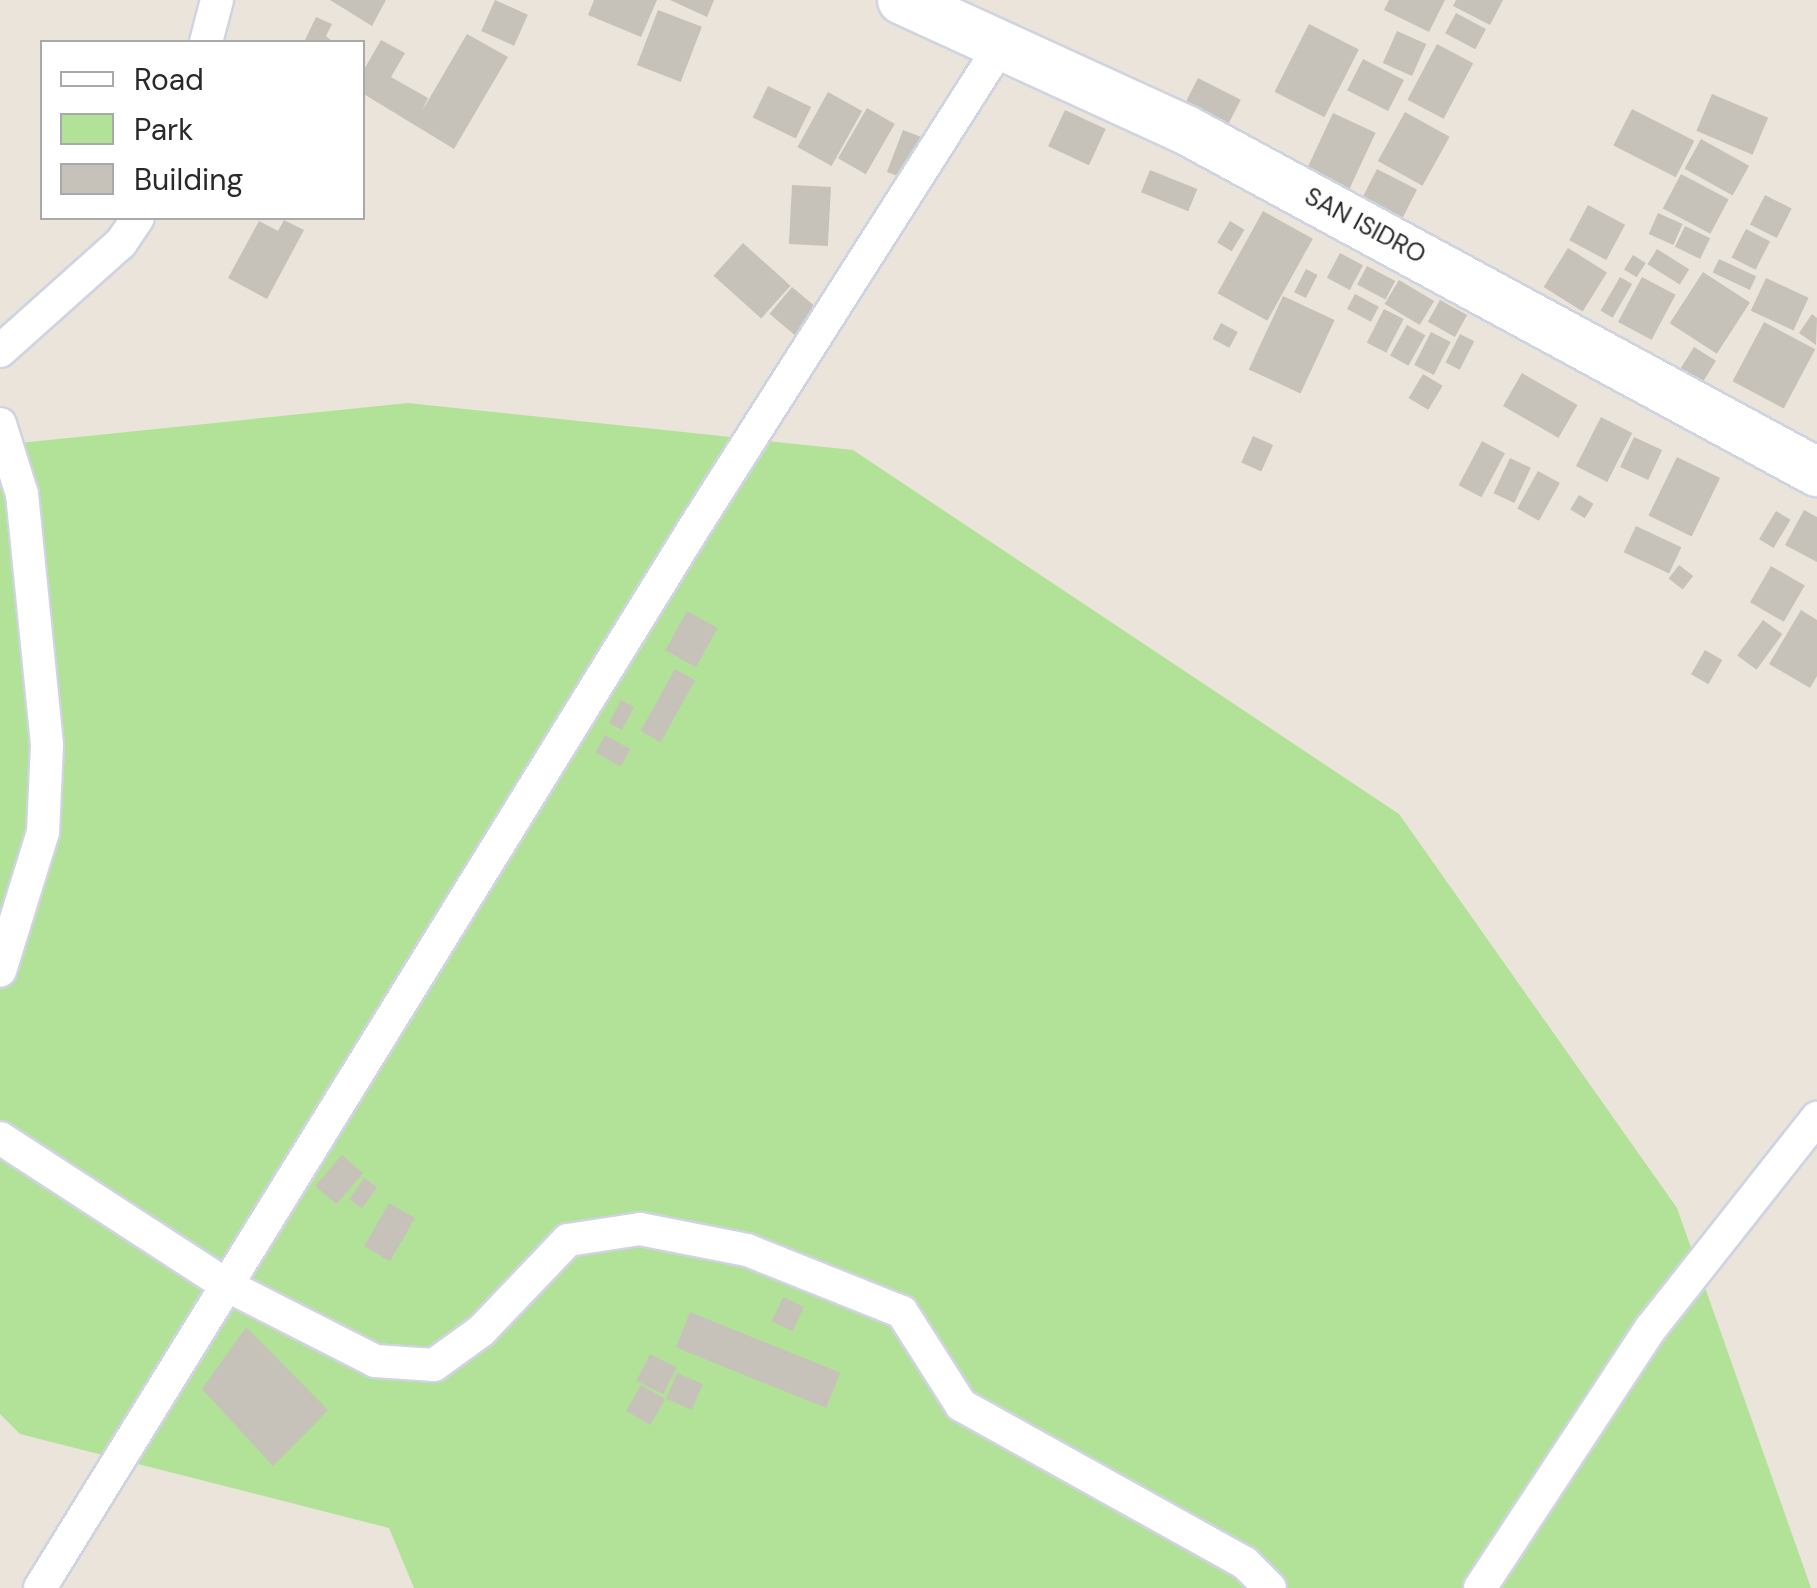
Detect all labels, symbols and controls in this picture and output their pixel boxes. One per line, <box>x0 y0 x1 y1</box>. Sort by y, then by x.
legend <box>40 40 365 220</box>
text: Road <box>134 60 204 99</box>
text: Park <box>134 110 193 149</box>
text: Building <box>134 160 243 199</box>
street label: SAN ISIDRO <box>1299 182 1431 270</box>

